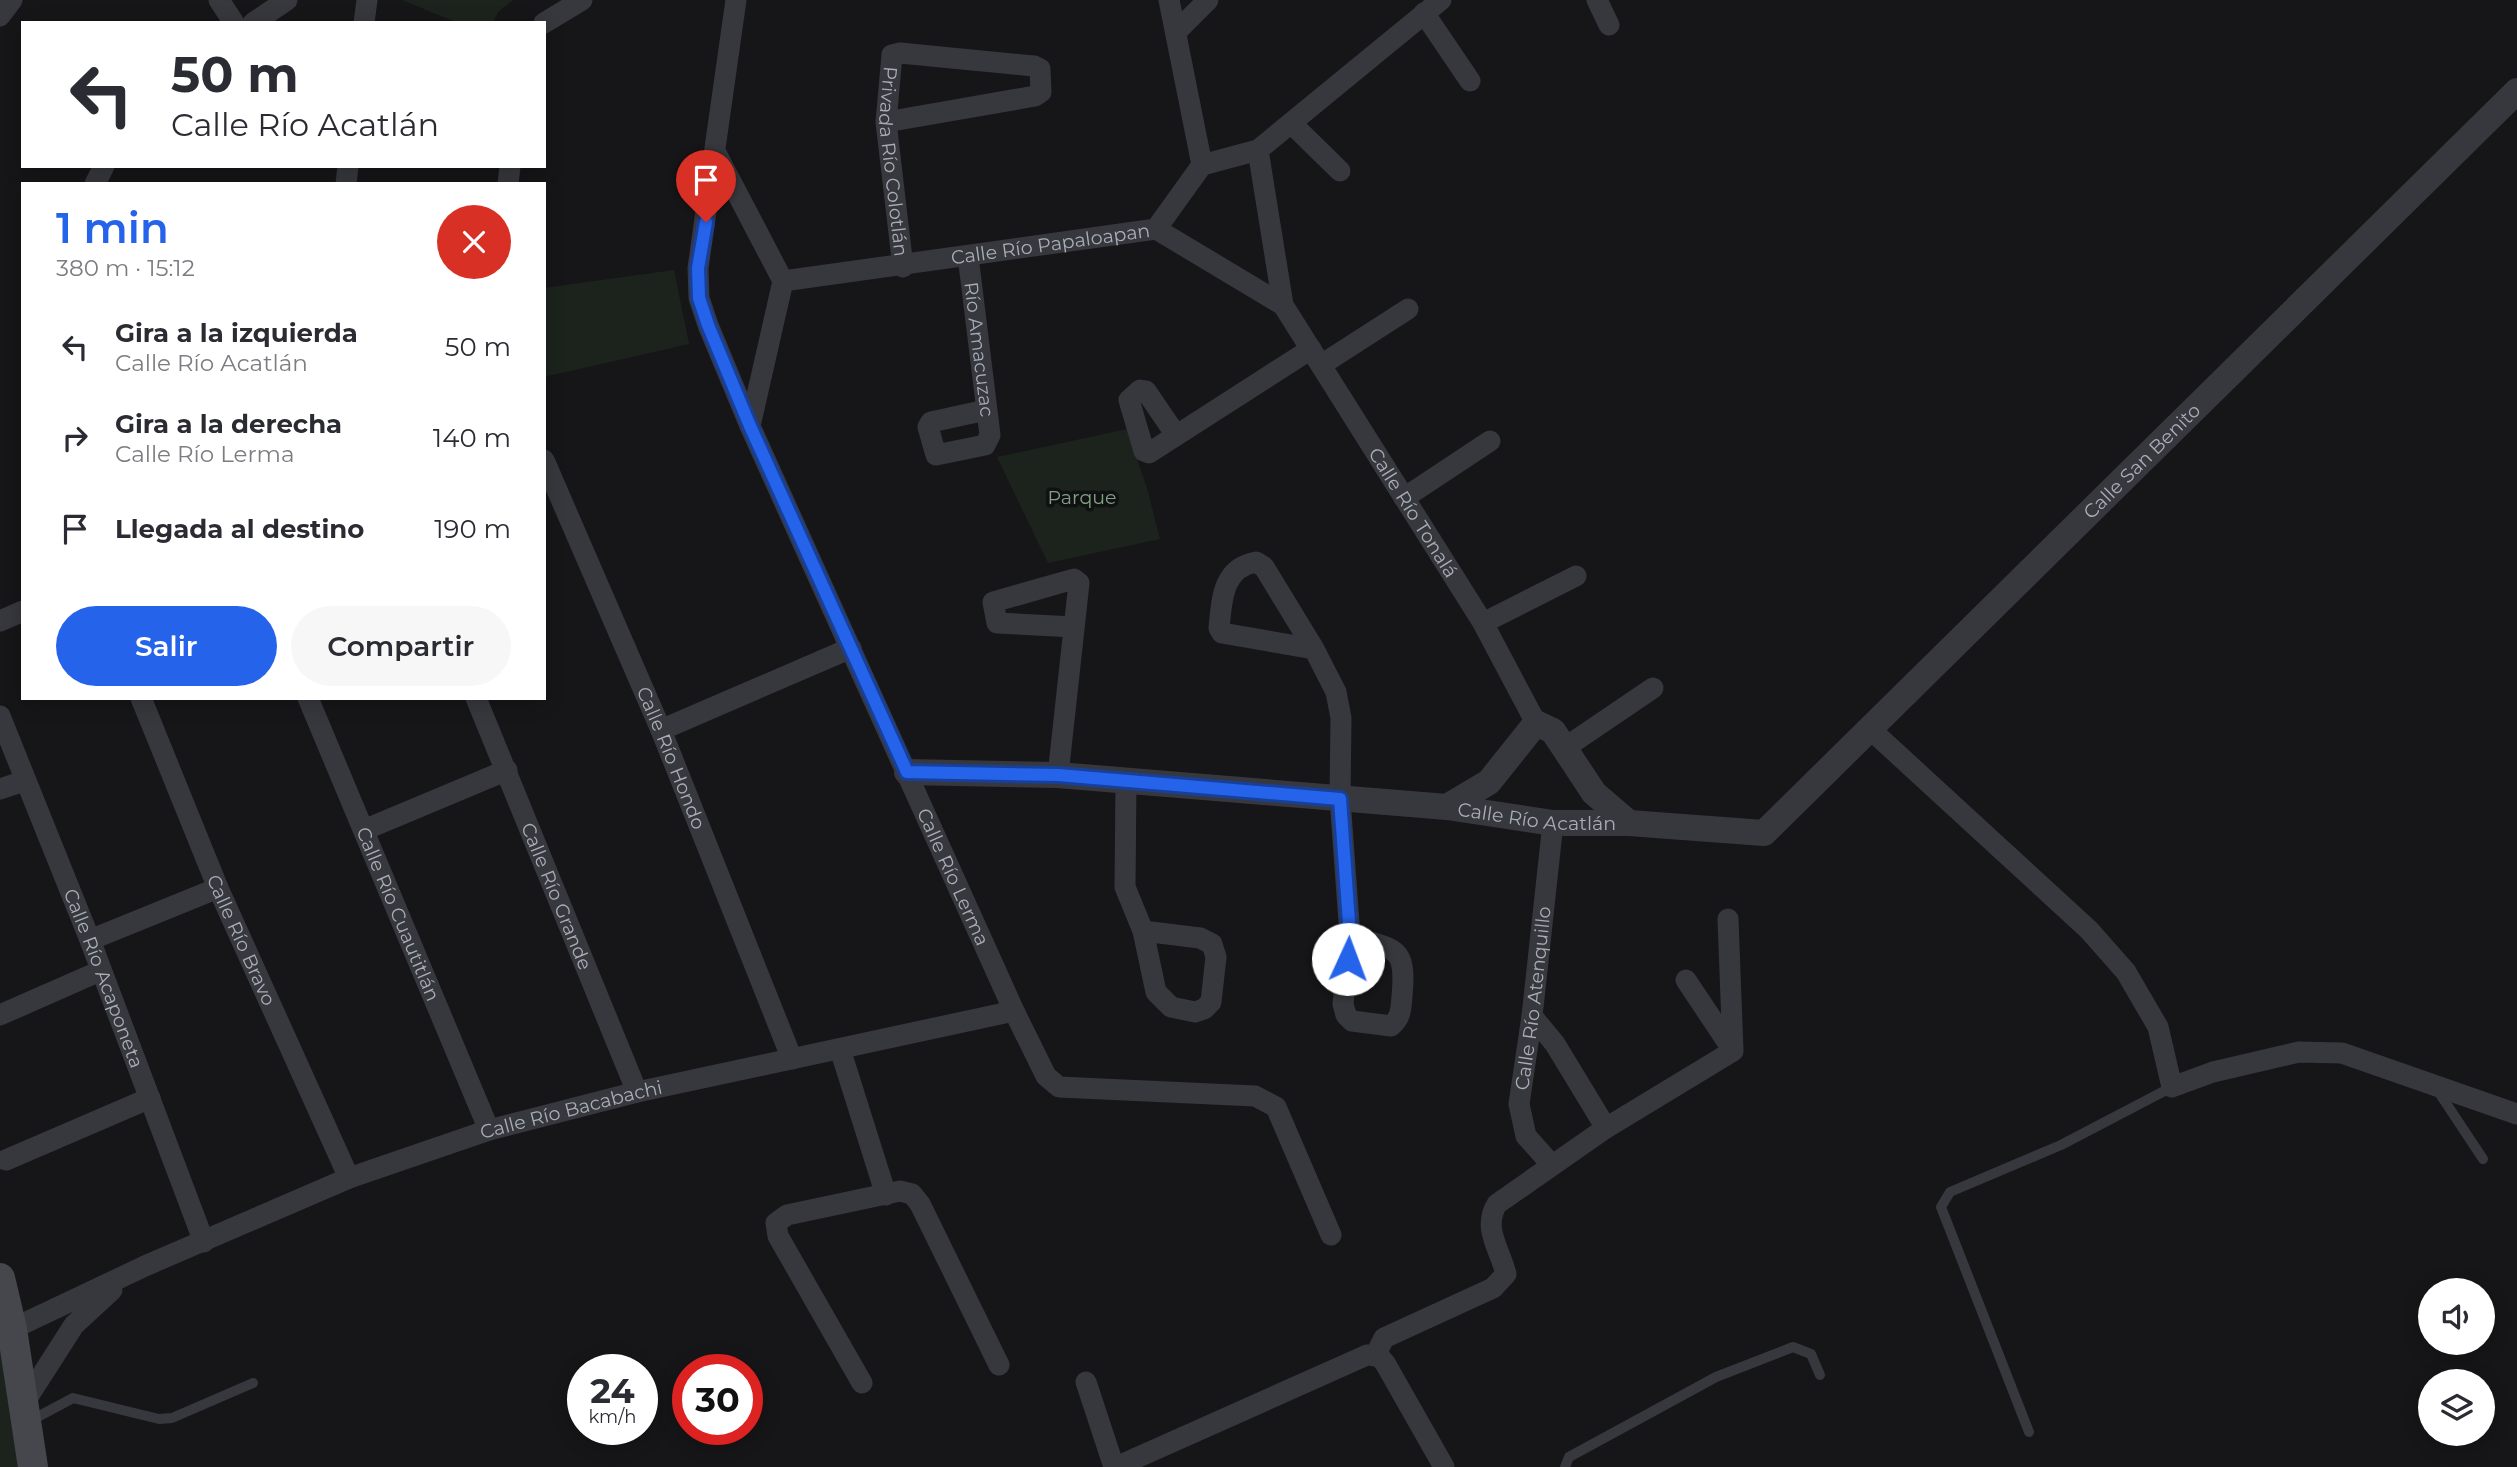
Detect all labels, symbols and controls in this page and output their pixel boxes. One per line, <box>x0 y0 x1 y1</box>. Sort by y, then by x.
text: 50 m <box>171 45 299 104</box>
icon: left <box>56 49 147 140</box>
street label: Privada Río Colotlán <box>874 65 913 258</box>
text: Calle Río Acatlán <box>171 105 439 144</box>
pin <box>676 150 736 222</box>
icon: arrive <box>687 161 725 199</box>
text: 1 min <box>56 202 169 254</box>
button: close <box>437 205 511 279</box>
street label: Calle Río Papaloapan <box>949 219 1151 269</box>
text: 380 m · 15:12 <box>56 254 195 282</box>
street label: Río Amacuzac <box>959 281 999 418</box>
text: Gira a la izquierda <box>115 317 358 349</box>
icon: left <box>56 328 94 366</box>
text: 50 m <box>445 331 511 363</box>
text: Calle Río Acatlán <box>115 349 308 377</box>
street label: Calle San Benito <box>2079 399 2205 524</box>
text: Gira a la derecha <box>115 408 342 440</box>
icon: right <box>56 419 94 457</box>
text: 140 m <box>433 422 511 454</box>
text: Calle Río Lerma <box>115 440 295 468</box>
street label: Calle Río Tonalá <box>1364 443 1462 582</box>
park label: Parque <box>1047 486 1117 509</box>
icon: arrive <box>56 510 94 548</box>
text: Llegada al destino <box>115 513 364 545</box>
text: 190 m <box>434 513 511 545</box>
button: Salir <box>56 606 277 686</box>
button: Compartir <box>291 606 511 686</box>
street label: Calle Río Hondo <box>632 683 710 833</box>
street label: Calle Río Acatlán <box>1456 798 1616 836</box>
street label: Calle Río Lerma <box>912 805 994 949</box>
street label: Calle Río Grande <box>516 819 597 973</box>
street label: Calle Río Cuautitlán <box>351 824 445 1004</box>
street label: Calle Río Bravo <box>202 871 281 1009</box>
street label: Calle Río Acaponeta <box>59 885 148 1071</box>
street label: Calle Río Atenquillo <box>1510 905 1556 1092</box>
position arrow <box>1311 922 1385 996</box>
street label: Calle Río Bacabachi <box>477 1076 664 1144</box>
map controls <box>2418 1278 2495 1446</box>
button: sound <box>2418 1278 2495 1355</box>
speed limit sign: 30 <box>672 1354 763 1445</box>
text: 24 <box>590 1369 635 1412</box>
button: layers <box>2418 1369 2495 1446</box>
text: km/h <box>588 1406 637 1428</box>

